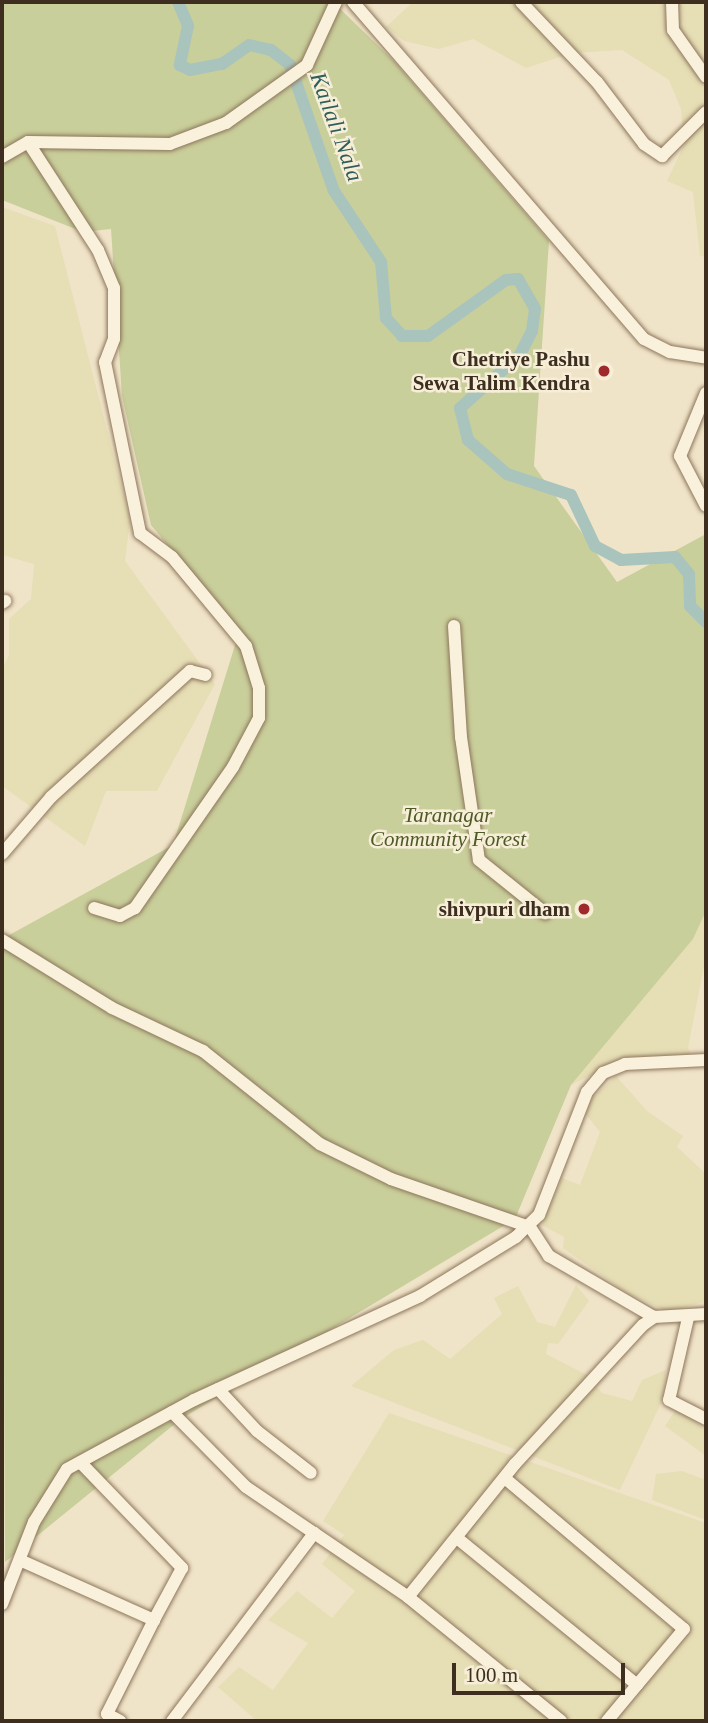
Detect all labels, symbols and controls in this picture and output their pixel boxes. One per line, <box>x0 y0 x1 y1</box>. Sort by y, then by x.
water label: Kailali Nala <box>303 66 369 188</box>
place label: Chetriye Pashu Sewa Talim Kendra <box>394 346 590 396</box>
marker: Chetriye Pashu Sewa Talim Kendra <box>596 363 612 379</box>
park label: Taranagar Community Forest <box>357 802 539 852</box>
place label: shivpuri dham <box>420 896 570 922</box>
marker: shivpuri dham <box>576 901 592 917</box>
scale bar <box>456 1650 629 1694</box>
text: 100 m <box>465 1663 518 1687</box>

